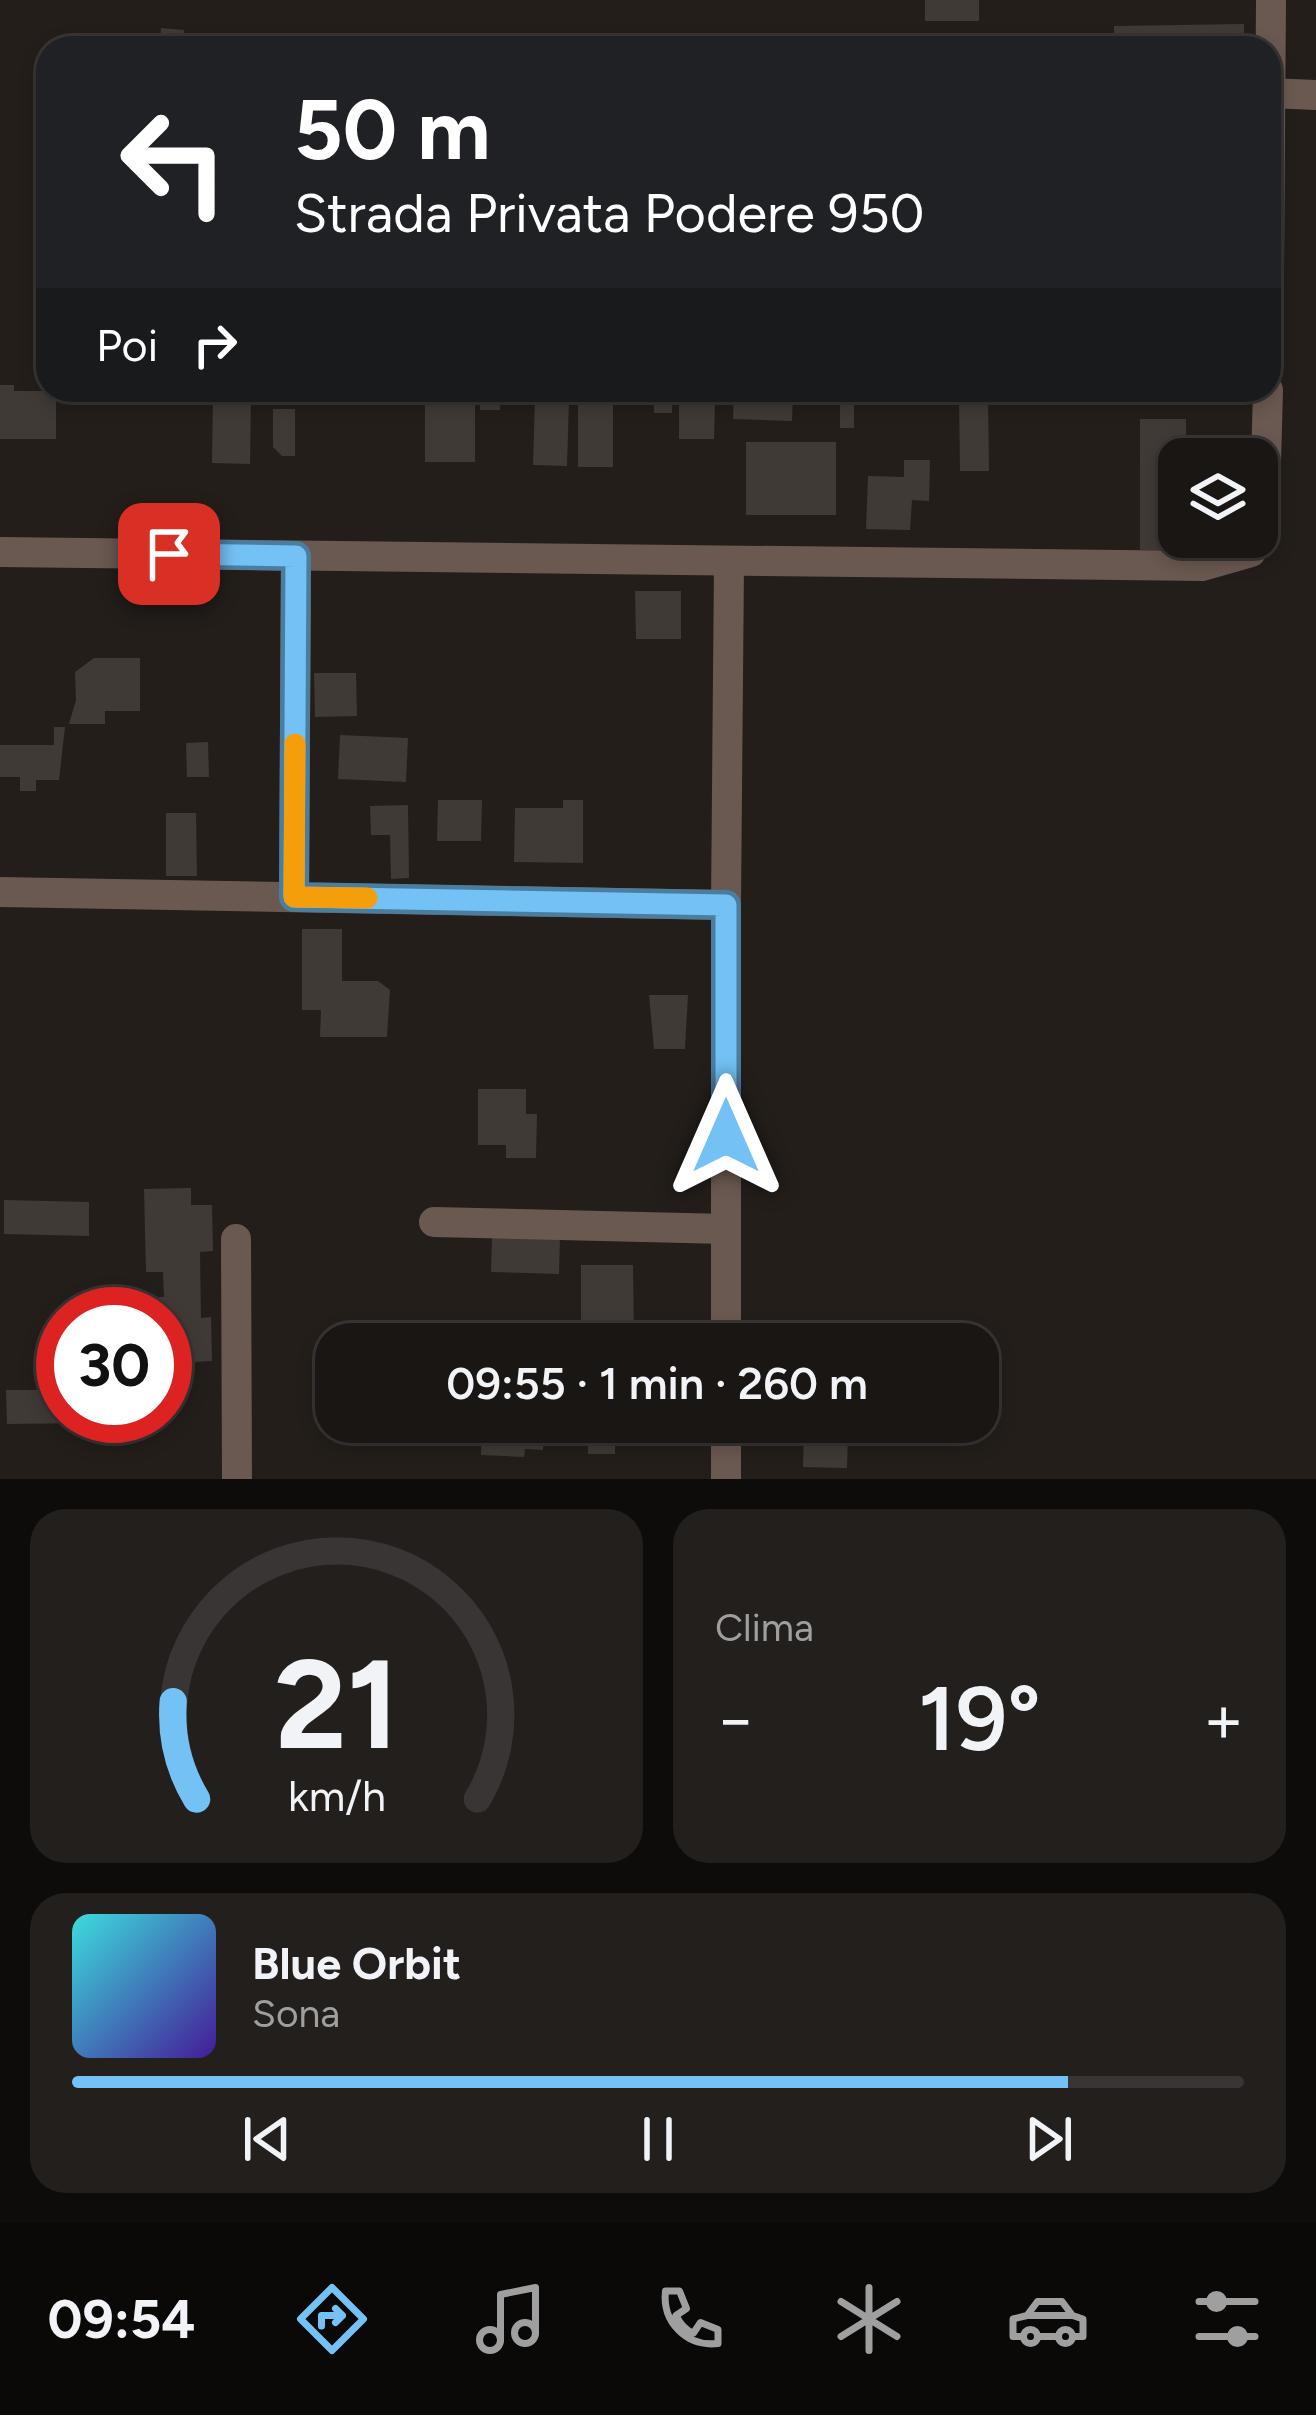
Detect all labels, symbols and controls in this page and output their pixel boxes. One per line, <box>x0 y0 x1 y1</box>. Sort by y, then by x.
text: 50 m <box>294 79 490 180</box>
icon: left <box>96 84 252 240</box>
text: Strada Privata Podere 950 <box>294 181 924 246</box>
icon: right <box>182 312 248 378</box>
text: Poi <box>96 318 158 372</box>
map controls <box>1158 438 1278 558</box>
button: layers <box>1158 438 1278 558</box>
pin <box>118 503 220 605</box>
icon: arrive <box>136 521 202 587</box>
position arrow <box>663 1073 789 1199</box>
speed limit sign: 30 <box>36 1287 192 1443</box>
text: 09:55 · 1 min · 260 m <box>446 1356 868 1410</box>
text: Clima <box>715 1604 814 1651</box>
text: 21 <box>274 1629 399 1779</box>
text: 19° <box>918 1664 1041 1773</box>
text: − <box>715 1679 756 1759</box>
text: + <box>1203 1679 1244 1759</box>
text: km/h <box>288 1770 385 1822</box>
text: Blue Orbit <box>252 1936 461 1990</box>
text: Sona <box>252 1990 340 2037</box>
icon: previous <box>234 2106 300 2172</box>
icon: pause <box>625 2106 691 2172</box>
icon: next <box>1016 2106 1082 2172</box>
icon: directions <box>290 2277 374 2361</box>
icon: music <box>469 2277 553 2361</box>
icon: phone <box>648 2277 732 2361</box>
icon: climate <box>827 2277 911 2361</box>
icon: car <box>1006 2277 1090 2361</box>
icon: filters <box>1185 2277 1269 2361</box>
text: 09:54 <box>47 2287 196 2352</box>

